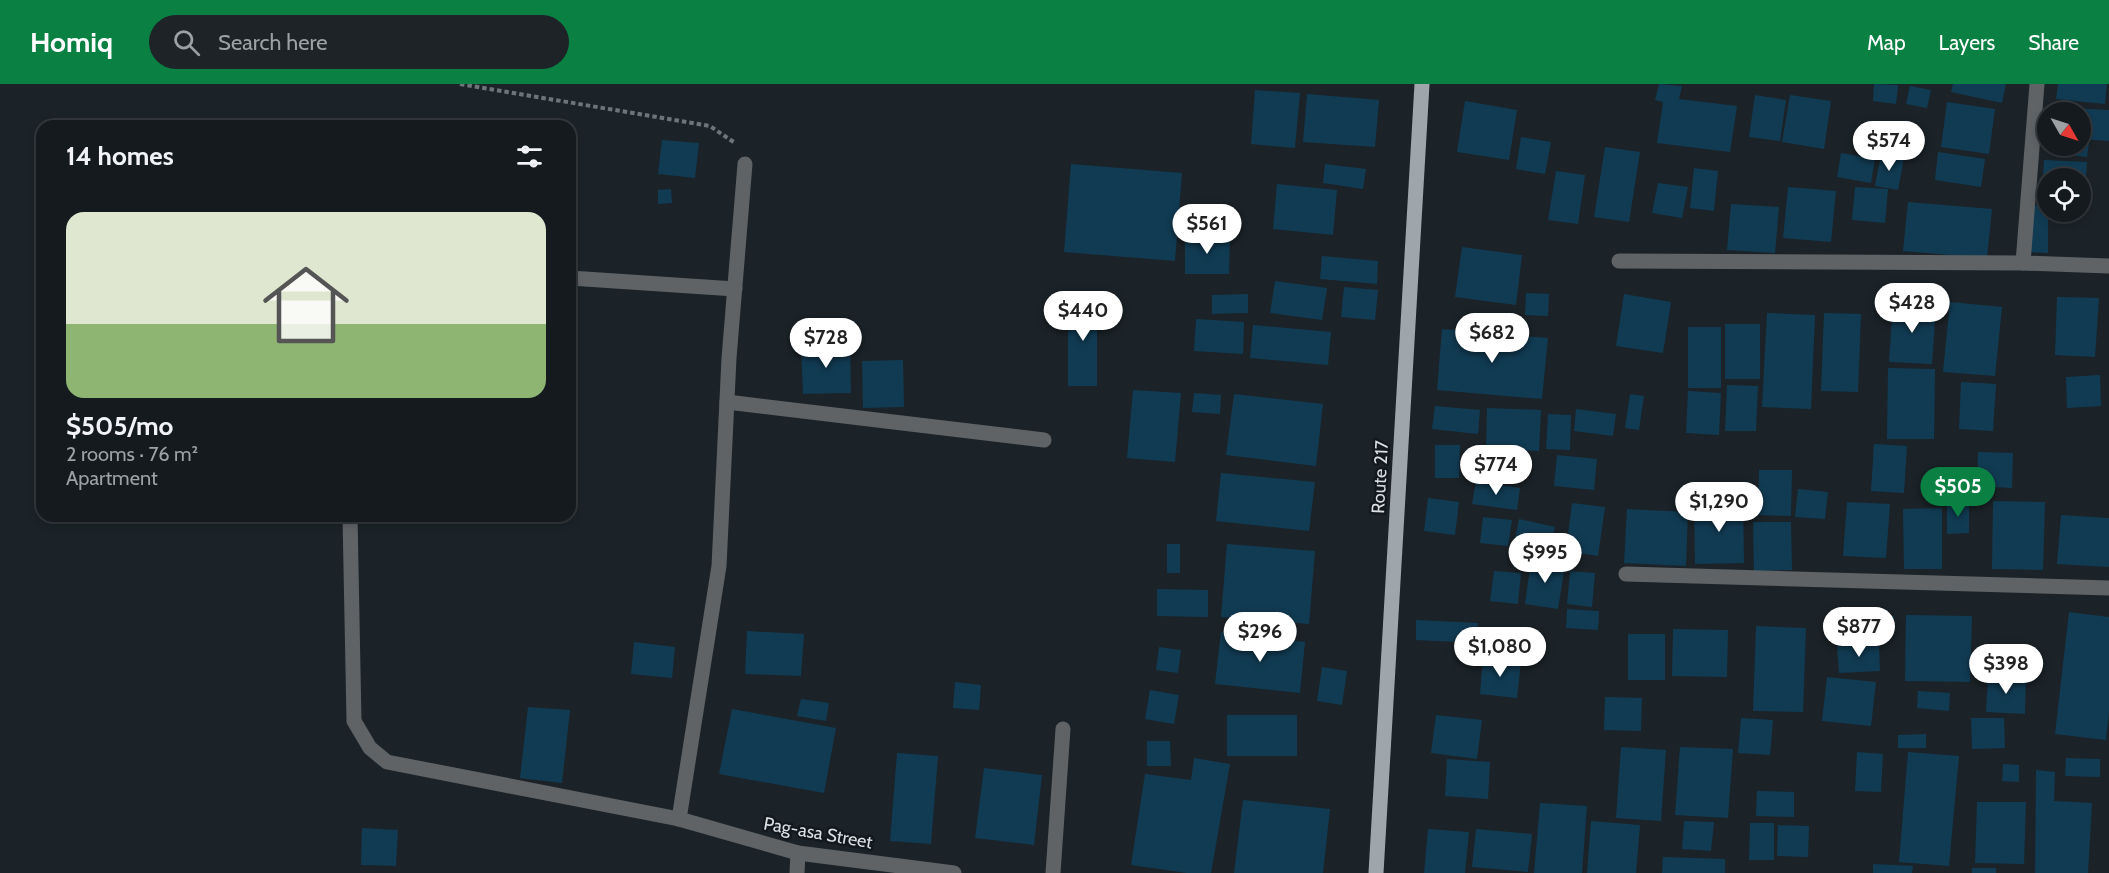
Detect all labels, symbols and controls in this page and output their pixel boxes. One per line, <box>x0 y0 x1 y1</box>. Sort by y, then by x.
search box <box>149 15 569 69</box>
text: Homiq <box>30 25 113 59</box>
icon: search <box>170 26 203 59</box>
text: Search here <box>218 29 327 56</box>
text: Map <box>1867 30 1906 55</box>
text: Layers <box>1939 30 1995 55</box>
text: Share <box>2028 30 2079 55</box>
north arrow <box>2037 102 2091 156</box>
map controls <box>2037 102 2091 222</box>
pin: $574 <box>1853 121 1925 172</box>
text: $574 <box>1867 128 1911 152</box>
text: 14 homes <box>66 140 174 172</box>
icon: filters <box>513 140 546 173</box>
button: locate <box>2037 168 2091 222</box>
pin: $561 <box>1171 204 1243 255</box>
text: $561 <box>1187 211 1227 235</box>
icon: home <box>252 251 360 359</box>
pin: $428 <box>1876 283 1948 334</box>
text: $428 <box>1889 290 1935 314</box>
pin: $440 <box>1047 291 1119 342</box>
text: $440 <box>1058 298 1108 322</box>
pin: $682 <box>1456 313 1528 364</box>
pin: $728 <box>790 318 862 369</box>
text: $682 <box>1469 320 1515 344</box>
text: $728 <box>804 325 848 349</box>
text: $505/mo <box>66 410 173 442</box>
street label: Route 217 <box>1367 440 1393 514</box>
text: 2 rooms · 76 m² <box>66 442 198 466</box>
pin: $774 <box>1460 445 1532 496</box>
text: $774 <box>1474 452 1518 476</box>
text: Apartment <box>66 466 158 490</box>
pin: $505 <box>1922 467 1994 518</box>
text: $505 <box>1934 474 1982 498</box>
pin: $1,290 <box>1670 482 1768 533</box>
text: $1,290 <box>1689 489 1749 513</box>
pin: $995 <box>1509 533 1581 584</box>
text: $995 <box>1523 540 1567 564</box>
pin: $877 <box>1823 607 1895 658</box>
pin: $296 <box>1224 612 1296 663</box>
text: $877 <box>1837 614 1881 638</box>
text: $296 <box>1238 619 1282 643</box>
pin: $1,080 <box>1451 627 1549 678</box>
text: $1,080 <box>1468 634 1532 658</box>
pin: $398 <box>1970 644 2042 695</box>
text: $398 <box>1983 651 2029 675</box>
street label: Pag-asa Street <box>762 813 874 853</box>

